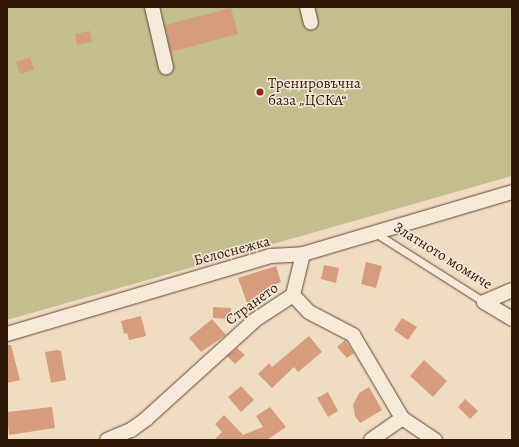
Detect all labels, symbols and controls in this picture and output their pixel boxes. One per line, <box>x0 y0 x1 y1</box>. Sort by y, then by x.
place label: Тренировъчна база „ЦСКА“ <box>268 74 361 109</box>
marker: Тренировъчна база „ЦСКА“ <box>255 87 265 97</box>
street label: Златното момиче <box>390 218 496 294</box>
street label: Белоснежка <box>192 232 272 270</box>
street label: Странето <box>222 279 282 329</box>

